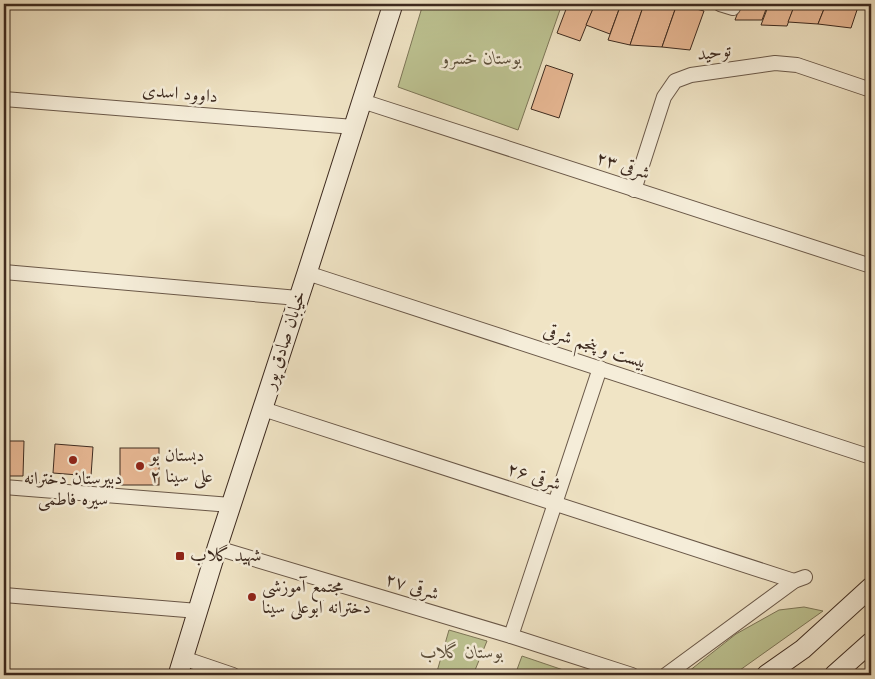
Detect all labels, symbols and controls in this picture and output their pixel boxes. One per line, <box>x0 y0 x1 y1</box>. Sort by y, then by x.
street label: توحید <box>696 42 733 65</box>
park label: بوستان خسرو <box>441 50 522 70</box>
street label: داوود اسدی <box>141 82 219 107</box>
street label: ۲۳ شرقی <box>593 148 652 185</box>
street label: خیابان صادق پور <box>260 289 312 394</box>
street label: بیست و پنجم شرقی <box>539 321 649 379</box>
place label: دبستان بو علی سینا ۲ <box>148 447 213 489</box>
marker: دبیرستان دخترانه سیره فاطمی <box>67 454 79 466</box>
street label: ۲۶ شرقی <box>504 459 563 496</box>
marker: دبستان بو علی سینا ۲ <box>134 460 146 472</box>
place label: دبیرستان دخترانه سیره فاطمی <box>24 470 122 511</box>
place label: شهید گلاب <box>190 544 262 567</box>
marker: شهید گلاب <box>174 550 186 562</box>
street label: ۲۷ شرقی <box>382 569 441 606</box>
place label: مجتمع آموزشی دخترانه ابوعلی سینا <box>262 576 371 620</box>
marker: مجتمع آموزشی دخترانه ابوعلی سینا <box>246 591 258 603</box>
park label: بوستان گلاب <box>421 641 504 663</box>

